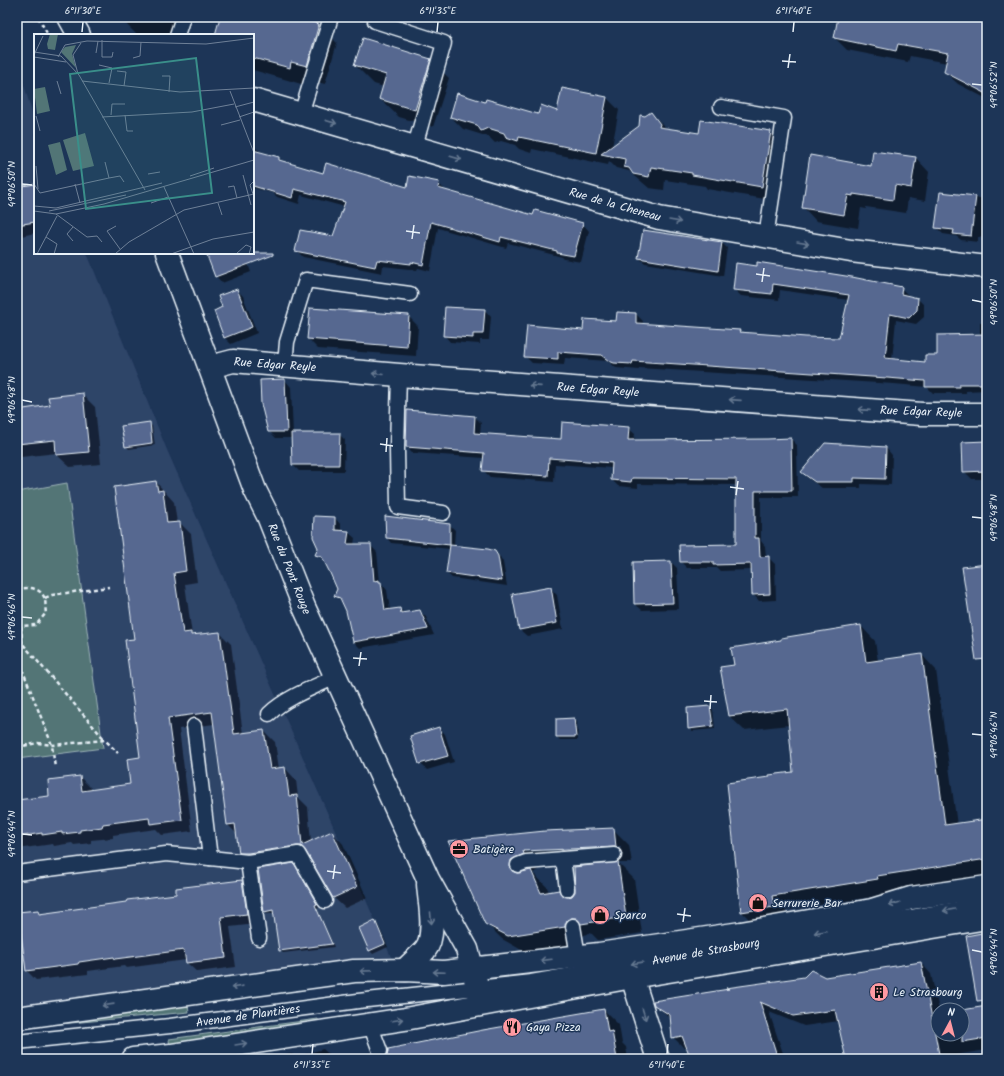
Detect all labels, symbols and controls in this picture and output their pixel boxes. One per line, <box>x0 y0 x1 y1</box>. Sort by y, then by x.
text: 6°11'30"E <box>65 3 102 19</box>
text: 6°11'35"E <box>420 3 458 19</box>
text: 6°11'40"E <box>776 3 813 19</box>
inset map <box>34 34 254 254</box>
text: 49°06'52"N <box>986 61 1002 109</box>
one-way arrow <box>324 119 337 126</box>
one-way arrow <box>449 155 462 162</box>
text: 49°06'50"N <box>4 161 20 207</box>
street label: Rue de la Cheneau <box>567 183 663 227</box>
one-way arrow <box>668 217 681 225</box>
one-way arrow <box>796 239 809 247</box>
text: 49°06'50"N <box>986 279 1002 325</box>
street label: Rue Edgar Reyle <box>233 353 317 377</box>
one-way arrow <box>371 370 384 377</box>
text: 49°06'48"N <box>4 376 20 424</box>
street label: Rue Edgar Reyle <box>556 378 640 402</box>
one-way arrow <box>529 382 542 389</box>
one-way arrow <box>728 397 741 404</box>
street label: Rue Edgar Reyle <box>879 401 963 423</box>
one-way arrow <box>858 407 871 414</box>
text: 49°06'48"N <box>986 494 1002 542</box>
street label: Rue du Pont Rouge <box>262 521 316 618</box>
text: 49°06'46"N <box>4 593 20 640</box>
text: 49°06'46"N <box>986 711 1002 758</box>
text: 49°06'44"N <box>4 810 20 857</box>
office icon: Batigère <box>448 838 470 860</box>
place label: Batigère <box>473 840 515 859</box>
shop icon: Serrurerie Bar <box>747 892 769 914</box>
place label: Serrurerie Bar <box>772 894 842 913</box>
one-way arrow <box>887 901 900 908</box>
shop icon: Sparco <box>589 904 611 926</box>
place label: Sparco <box>614 906 646 925</box>
one-way arrow <box>942 906 955 914</box>
one-way arrow <box>427 911 435 924</box>
one-way arrow <box>814 928 827 936</box>
text: 49°06'44"N <box>986 928 1002 975</box>
street label: Avenue de Strasbourg <box>651 933 762 971</box>
one-way arrow <box>540 956 553 964</box>
one-way arrow <box>631 960 644 968</box>
one-way arrow <box>360 967 373 975</box>
one-way arrow <box>433 968 446 975</box>
building icon: Le Strasbourg <box>868 981 890 1003</box>
one-way arrow <box>231 983 244 991</box>
place label: Le Strasbourg <box>893 983 963 1002</box>
street label: Avenue de Plantières <box>195 999 301 1033</box>
one-way arrow <box>102 1001 115 1009</box>
north arrow <box>930 1002 970 1042</box>
text: N <box>947 1004 956 1022</box>
one-way arrow <box>641 1008 648 1021</box>
one-way arrow <box>390 1016 403 1024</box>
restaurant icon: Gaya Pizza <box>501 1016 523 1038</box>
place label: Gaya Pizza <box>526 1018 581 1037</box>
one-way arrow <box>234 1040 247 1048</box>
text: 6°11'35"E <box>294 1057 332 1073</box>
text: 6°11'40"E <box>649 1057 686 1073</box>

